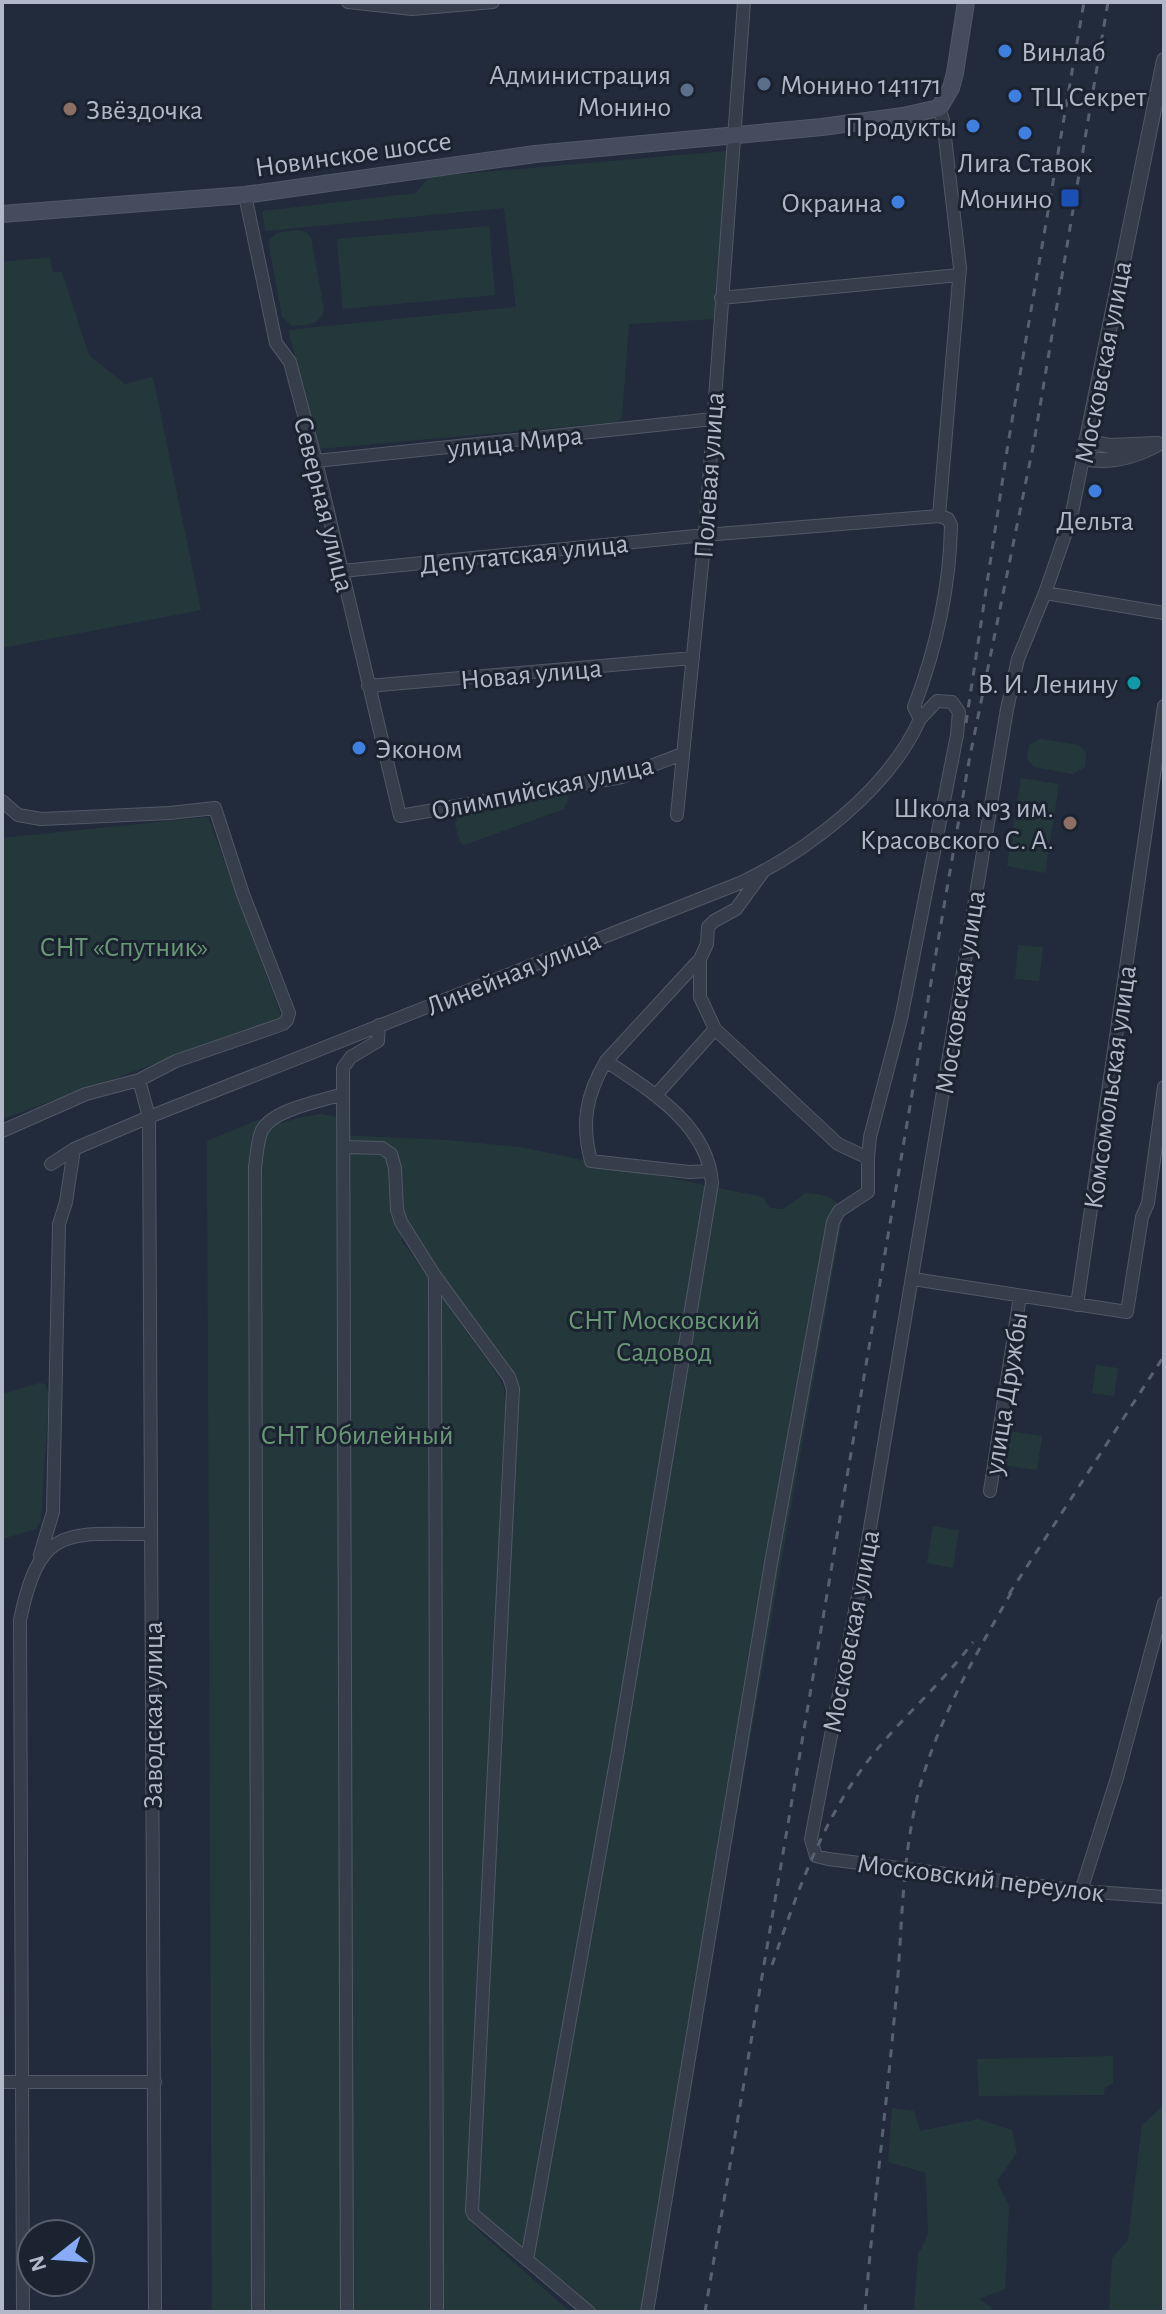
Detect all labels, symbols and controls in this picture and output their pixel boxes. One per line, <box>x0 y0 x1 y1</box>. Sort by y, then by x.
place label: Винлаб <box>1021 39 1106 67</box>
marker: Винлаб <box>996 42 1014 60</box>
place label: Администрация Монино <box>489 62 671 122</box>
place label: Монино 141171 <box>780 72 942 100</box>
marker: Монино 141171 <box>755 75 773 93</box>
marker: Администрация Монино <box>678 81 696 99</box>
place label: ТЦ Секрет <box>1031 84 1147 112</box>
marker: ТЦ Секрет <box>1006 87 1024 105</box>
place label: Звёздочка <box>86 97 203 125</box>
marker: Звёздочка <box>61 100 79 118</box>
place label: Продукты <box>845 114 957 142</box>
marker: Продукты <box>964 117 982 135</box>
marker: Лига Ставок <box>1016 124 1034 142</box>
street label: Новинское шоссе <box>253 127 453 183</box>
place label: Лига Ставок <box>958 150 1093 178</box>
place label: Монино <box>959 186 1052 214</box>
marker: Монино <box>1059 187 1081 209</box>
place label: Окраина <box>781 190 882 218</box>
marker: Окраина <box>889 193 907 211</box>
street label: Московская улица <box>1071 258 1137 466</box>
street label: Полевая улица <box>690 391 730 559</box>
street label: Северная улица <box>288 414 358 595</box>
street label: улица Мира <box>445 422 584 464</box>
marker: Дельта <box>1086 482 1104 500</box>
place label: Дельта <box>1056 508 1134 536</box>
street label: Депутатская улица <box>418 530 630 580</box>
street label: Новая улица <box>459 655 604 695</box>
place label: В. И. Ленину <box>977 671 1118 699</box>
marker: В. И. Ленину <box>1125 674 1143 692</box>
place label: Эконом <box>375 736 462 764</box>
marker: Эконом <box>350 739 368 757</box>
street label: Олимпийская улица <box>429 752 656 826</box>
place label: Школа №3 им. Красовского С. А. <box>860 795 1054 855</box>
marker: Школа №3 им. Красовского С. А. <box>1061 814 1079 832</box>
street label: Московская улица <box>931 888 991 1096</box>
street label: Линейная улица <box>423 926 605 1022</box>
park label: СНТ «Спутник» <box>40 934 208 962</box>
street label: Комсомольская улица <box>1080 963 1142 1211</box>
park label: СНТ Московский Садовод <box>568 1307 760 1367</box>
street label: улица Дружбы <box>980 1310 1034 1478</box>
park label: СНТ Юбилейный <box>260 1422 454 1450</box>
street label: Московская улица <box>819 1527 885 1735</box>
street label: Заводская улица <box>140 1621 168 1809</box>
street label: Московский переулок <box>856 1850 1106 1908</box>
north arrow <box>16 2218 96 2298</box>
text: N <box>25 2253 51 2274</box>

